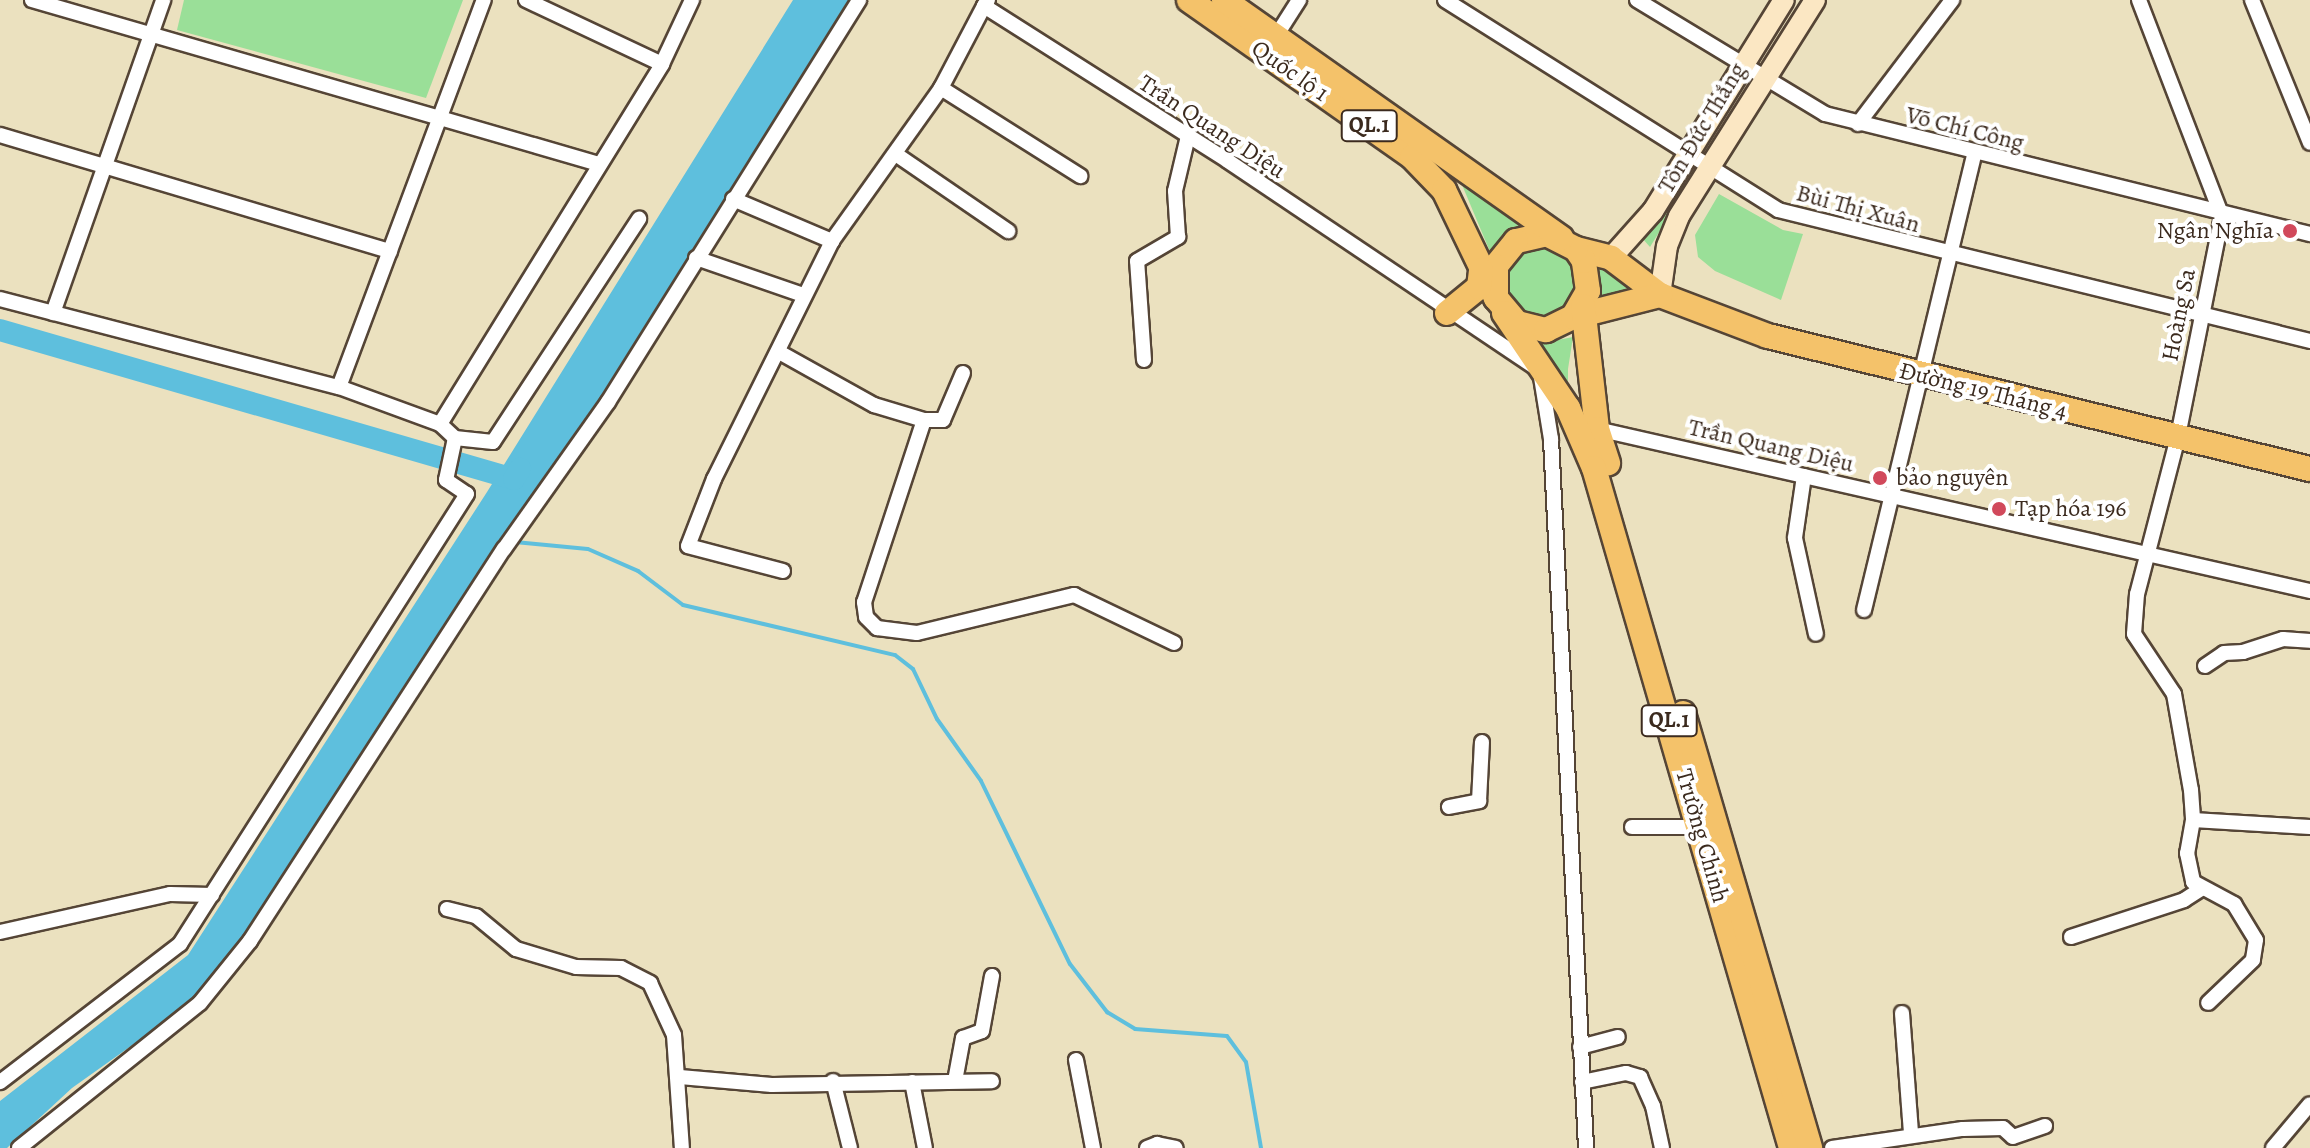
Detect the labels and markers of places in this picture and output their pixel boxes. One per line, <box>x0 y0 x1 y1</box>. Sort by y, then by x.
place label: Ngân Nghĩa <box>2157 217 2274 245</box>
marker: Ngân Nghĩa <box>2281 222 2299 240</box>
place label: bảo nguyên <box>1896 464 2008 492</box>
marker: bảo nguyên <box>1871 469 1889 487</box>
place label: Tạp hóa 196 <box>2015 495 2126 523</box>
marker: Tạp hóa 196 <box>1990 500 2008 518</box>

